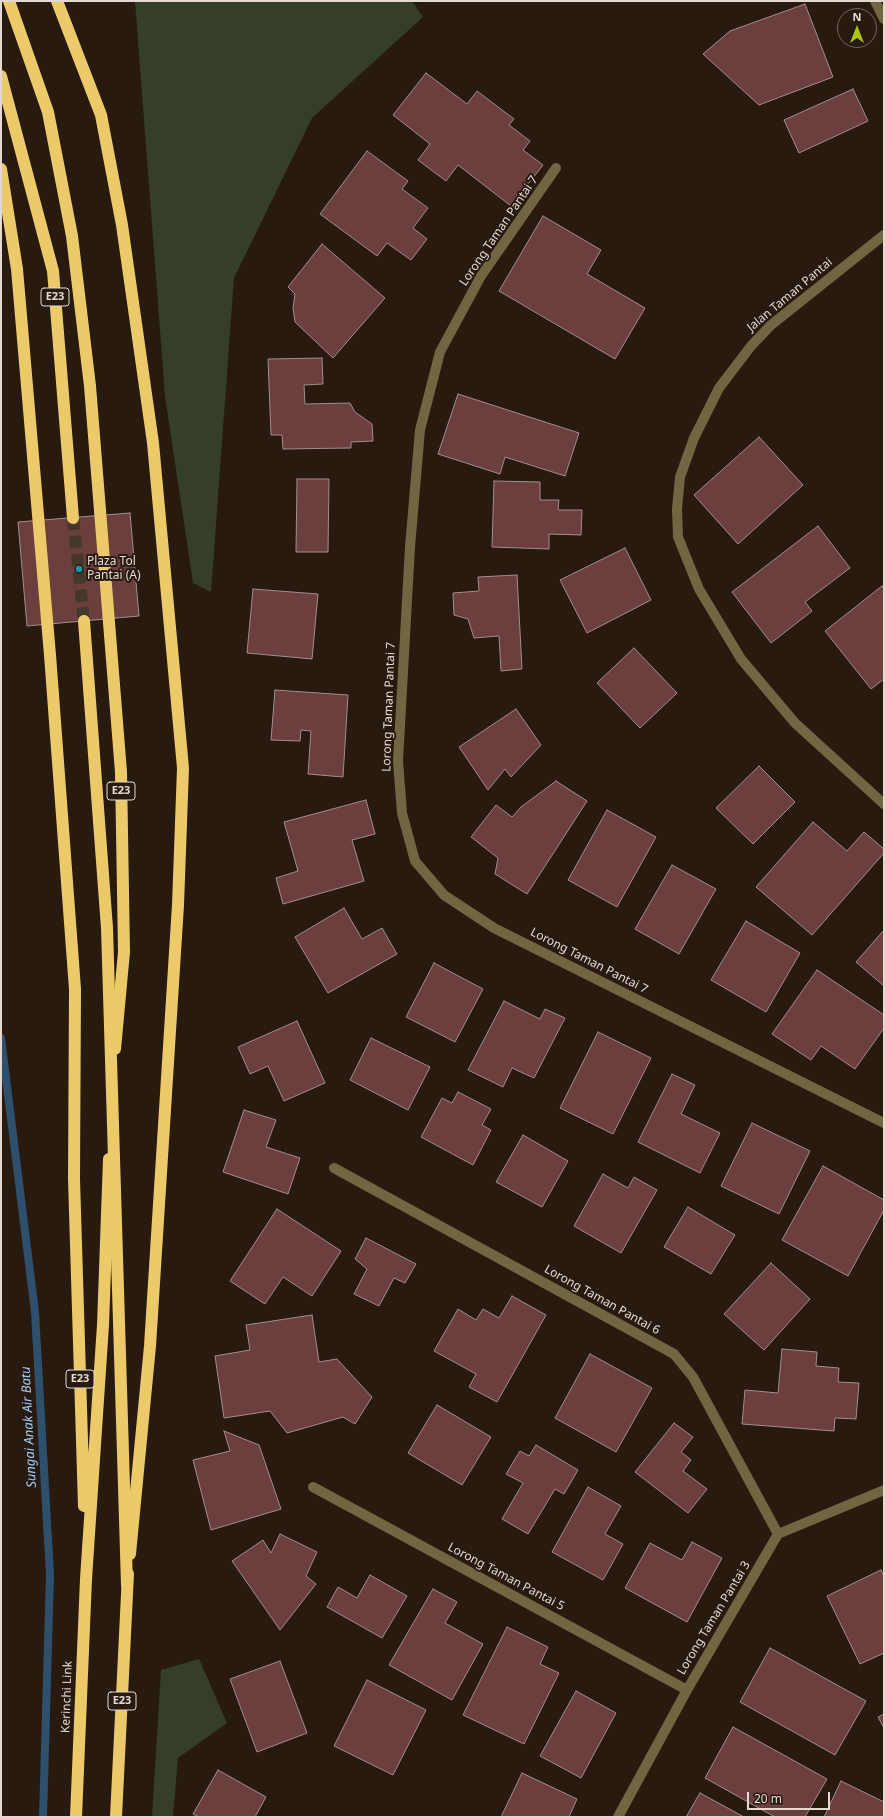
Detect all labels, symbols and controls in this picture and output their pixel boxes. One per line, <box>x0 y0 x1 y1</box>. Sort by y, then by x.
north arrow <box>837 8 877 48</box>
text: N <box>853 9 861 24</box>
street label: Lorong Taman Pantai 7 <box>457 173 541 289</box>
street label: Jalan Taman Pantai <box>744 255 836 335</box>
road number: E23 <box>41 288 69 306</box>
place label: Plaza Tol Pantai (A) <box>87 555 141 583</box>
marker: Plaza Tol Pantai (A) <box>74 564 84 574</box>
street label: Lorong Taman Pantai 7 <box>380 642 398 772</box>
road number: E23 <box>107 782 135 800</box>
street label: Lorong Taman Pantai 7 <box>528 925 650 997</box>
street label: Lorong Taman Pantai 6 <box>542 1262 662 1338</box>
water label: Sungai Anak Air Batu <box>18 1366 40 1488</box>
road number: E23 <box>66 1370 94 1388</box>
street label: Lorong Taman Pantai 5 <box>445 1540 567 1614</box>
street label: Lorong Taman Pantai 3 <box>674 1559 754 1677</box>
street label: Kerinchi Link <box>59 1661 75 1733</box>
road number: E23 <box>108 1692 136 1710</box>
scale bar <box>749 1784 832 1810</box>
text: 20 m <box>754 1790 782 1807</box>

